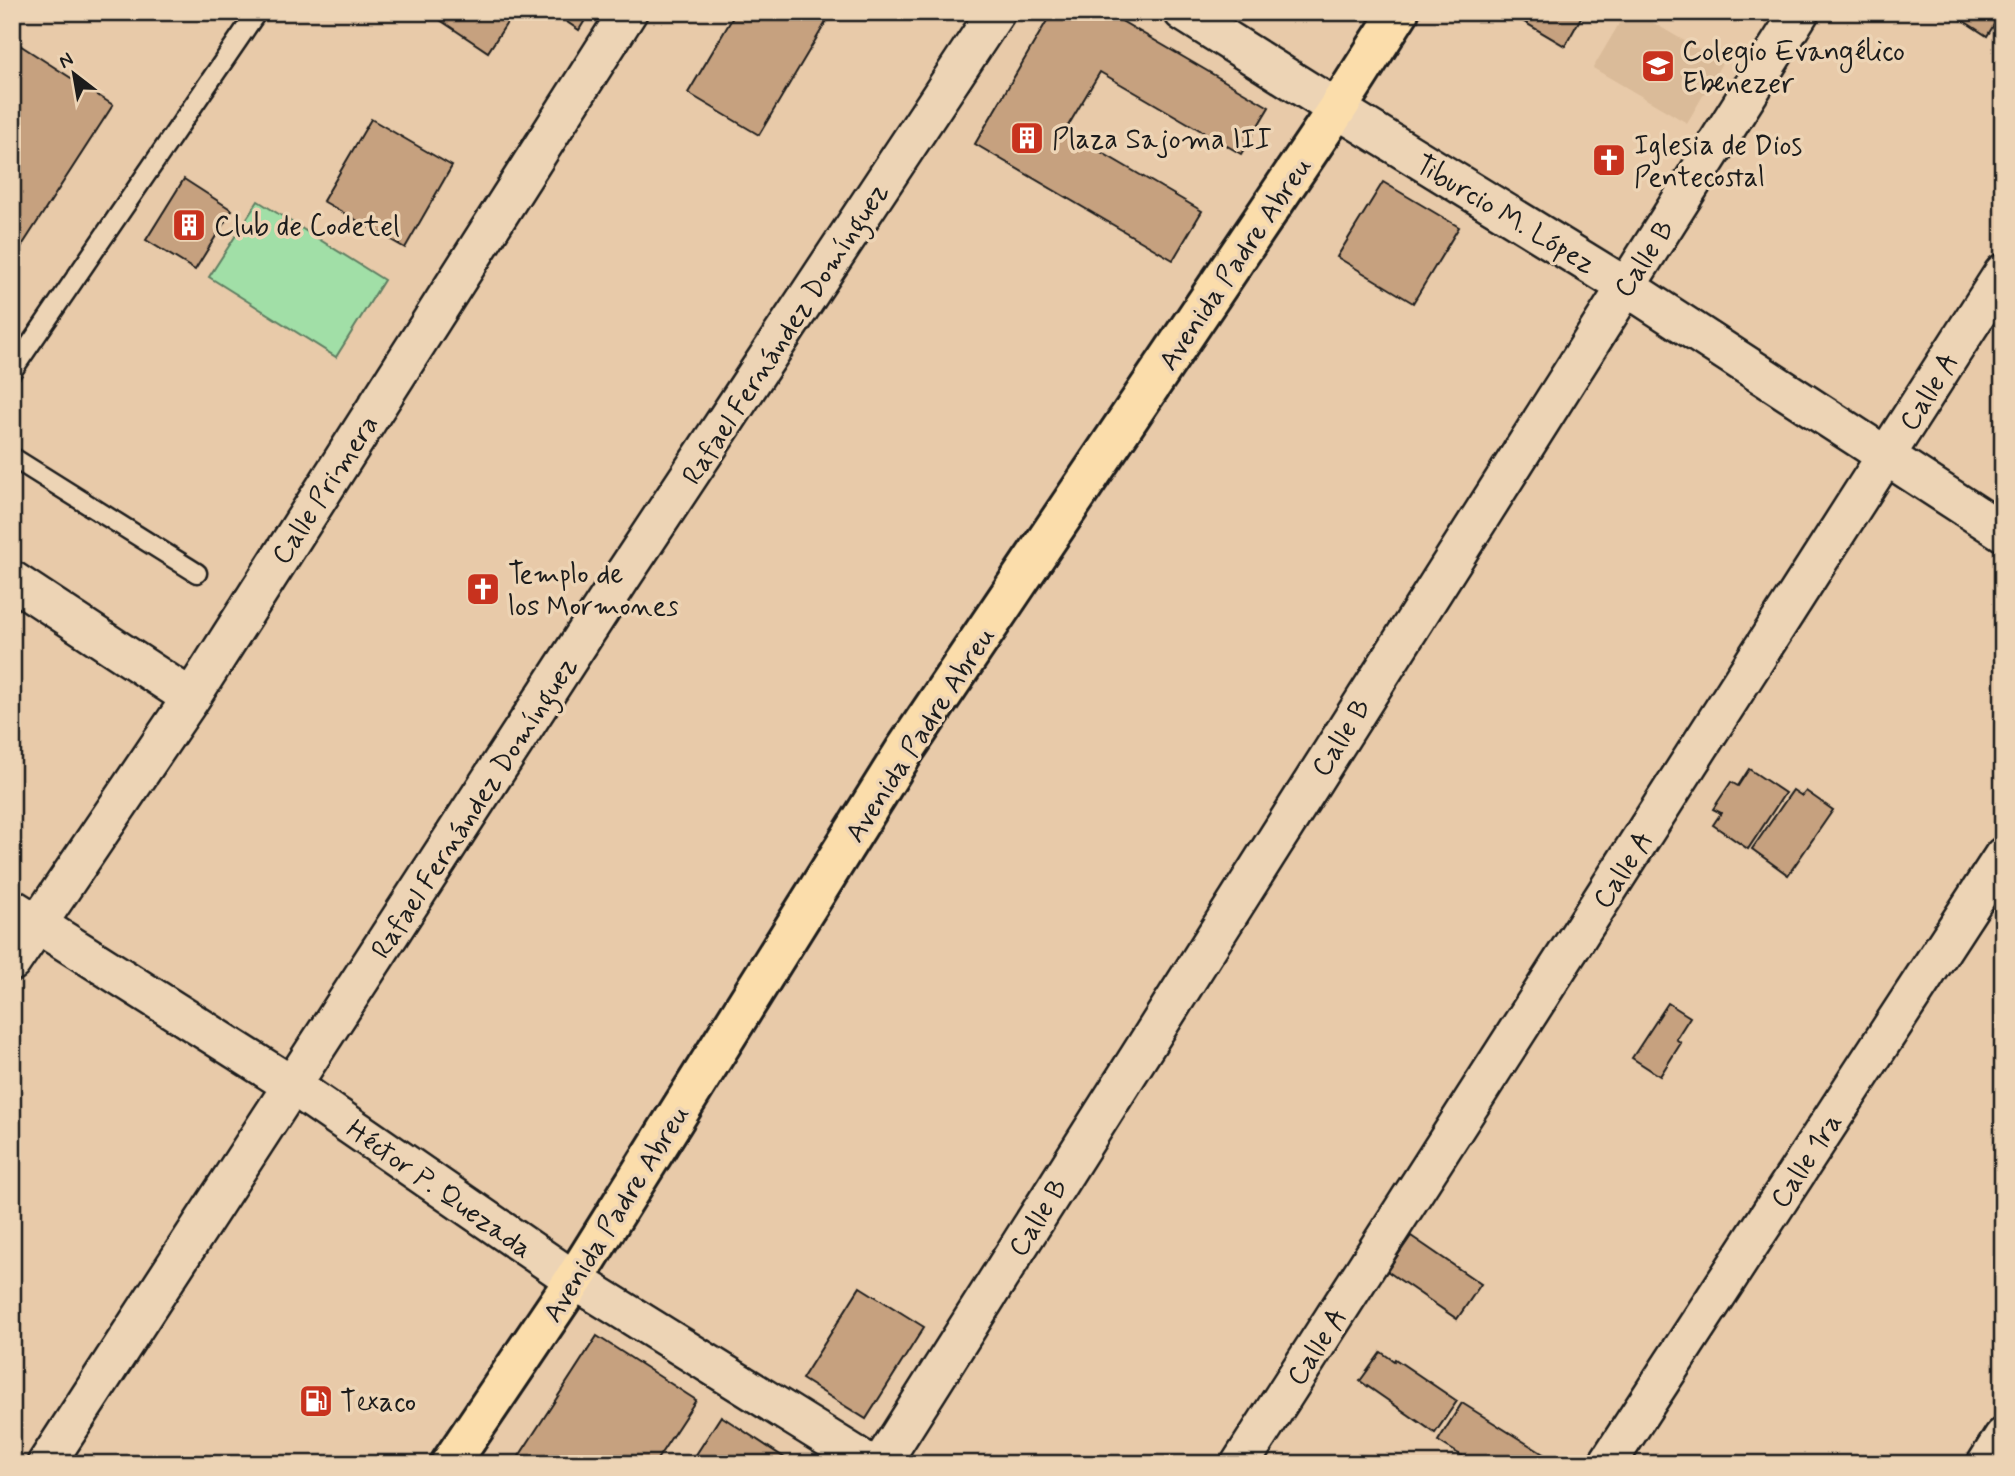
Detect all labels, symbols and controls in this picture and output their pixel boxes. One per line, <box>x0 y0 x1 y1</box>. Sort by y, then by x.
place label: Colegio Evangélico Ebenezer <box>1682 34 1905 103</box>
north arrow <box>38 38 108 108</box>
text: N <box>54 47 78 75</box>
school or university icon: Colegio Evangélico Ebenezer <box>1639 47 1677 85</box>
building icon: Plaza Sajoma III <box>1008 119 1046 157</box>
place label: Plaza Sajoma III <box>1052 122 1272 159</box>
place label: Iglesia de Dios Pentecostal <box>1634 128 1802 197</box>
church icon: Iglesia de Dios Pentecostal <box>1590 141 1628 179</box>
street label: Tiburcio M. López <box>1408 147 1601 283</box>
street label: Avenida Padre Abreu <box>1151 150 1321 378</box>
street label: Rafael Fernández Domínguez <box>674 176 900 494</box>
building icon: Club de Codetel <box>170 206 208 244</box>
place label: Club de Codetel <box>214 209 400 246</box>
street label: Calle B <box>1606 213 1684 305</box>
street label: Calle A <box>1892 346 1969 439</box>
street label: Calle Primera <box>264 408 388 572</box>
place label: Templo de los Mormones <box>508 557 679 626</box>
church icon: Templo de los Mormones <box>464 570 502 608</box>
street label: Avenida Padre Abreu <box>838 621 1005 850</box>
street label: Rafael Fernández Domínguez <box>363 650 589 968</box>
street label: Calle B <box>1304 692 1380 784</box>
street label: Calle A <box>1585 824 1663 916</box>
street label: Avenida Padre Abreu <box>535 1099 699 1330</box>
street label: Calle 1ra <box>1763 1107 1852 1216</box>
street label: Héctor P. Quezada <box>338 1112 539 1268</box>
street label: Calle B <box>1001 1172 1077 1264</box>
street label: Calle A <box>1279 1301 1357 1393</box>
fuel station icon: Texaco <box>297 1382 335 1420</box>
place label: Texaco <box>340 1385 416 1422</box>

